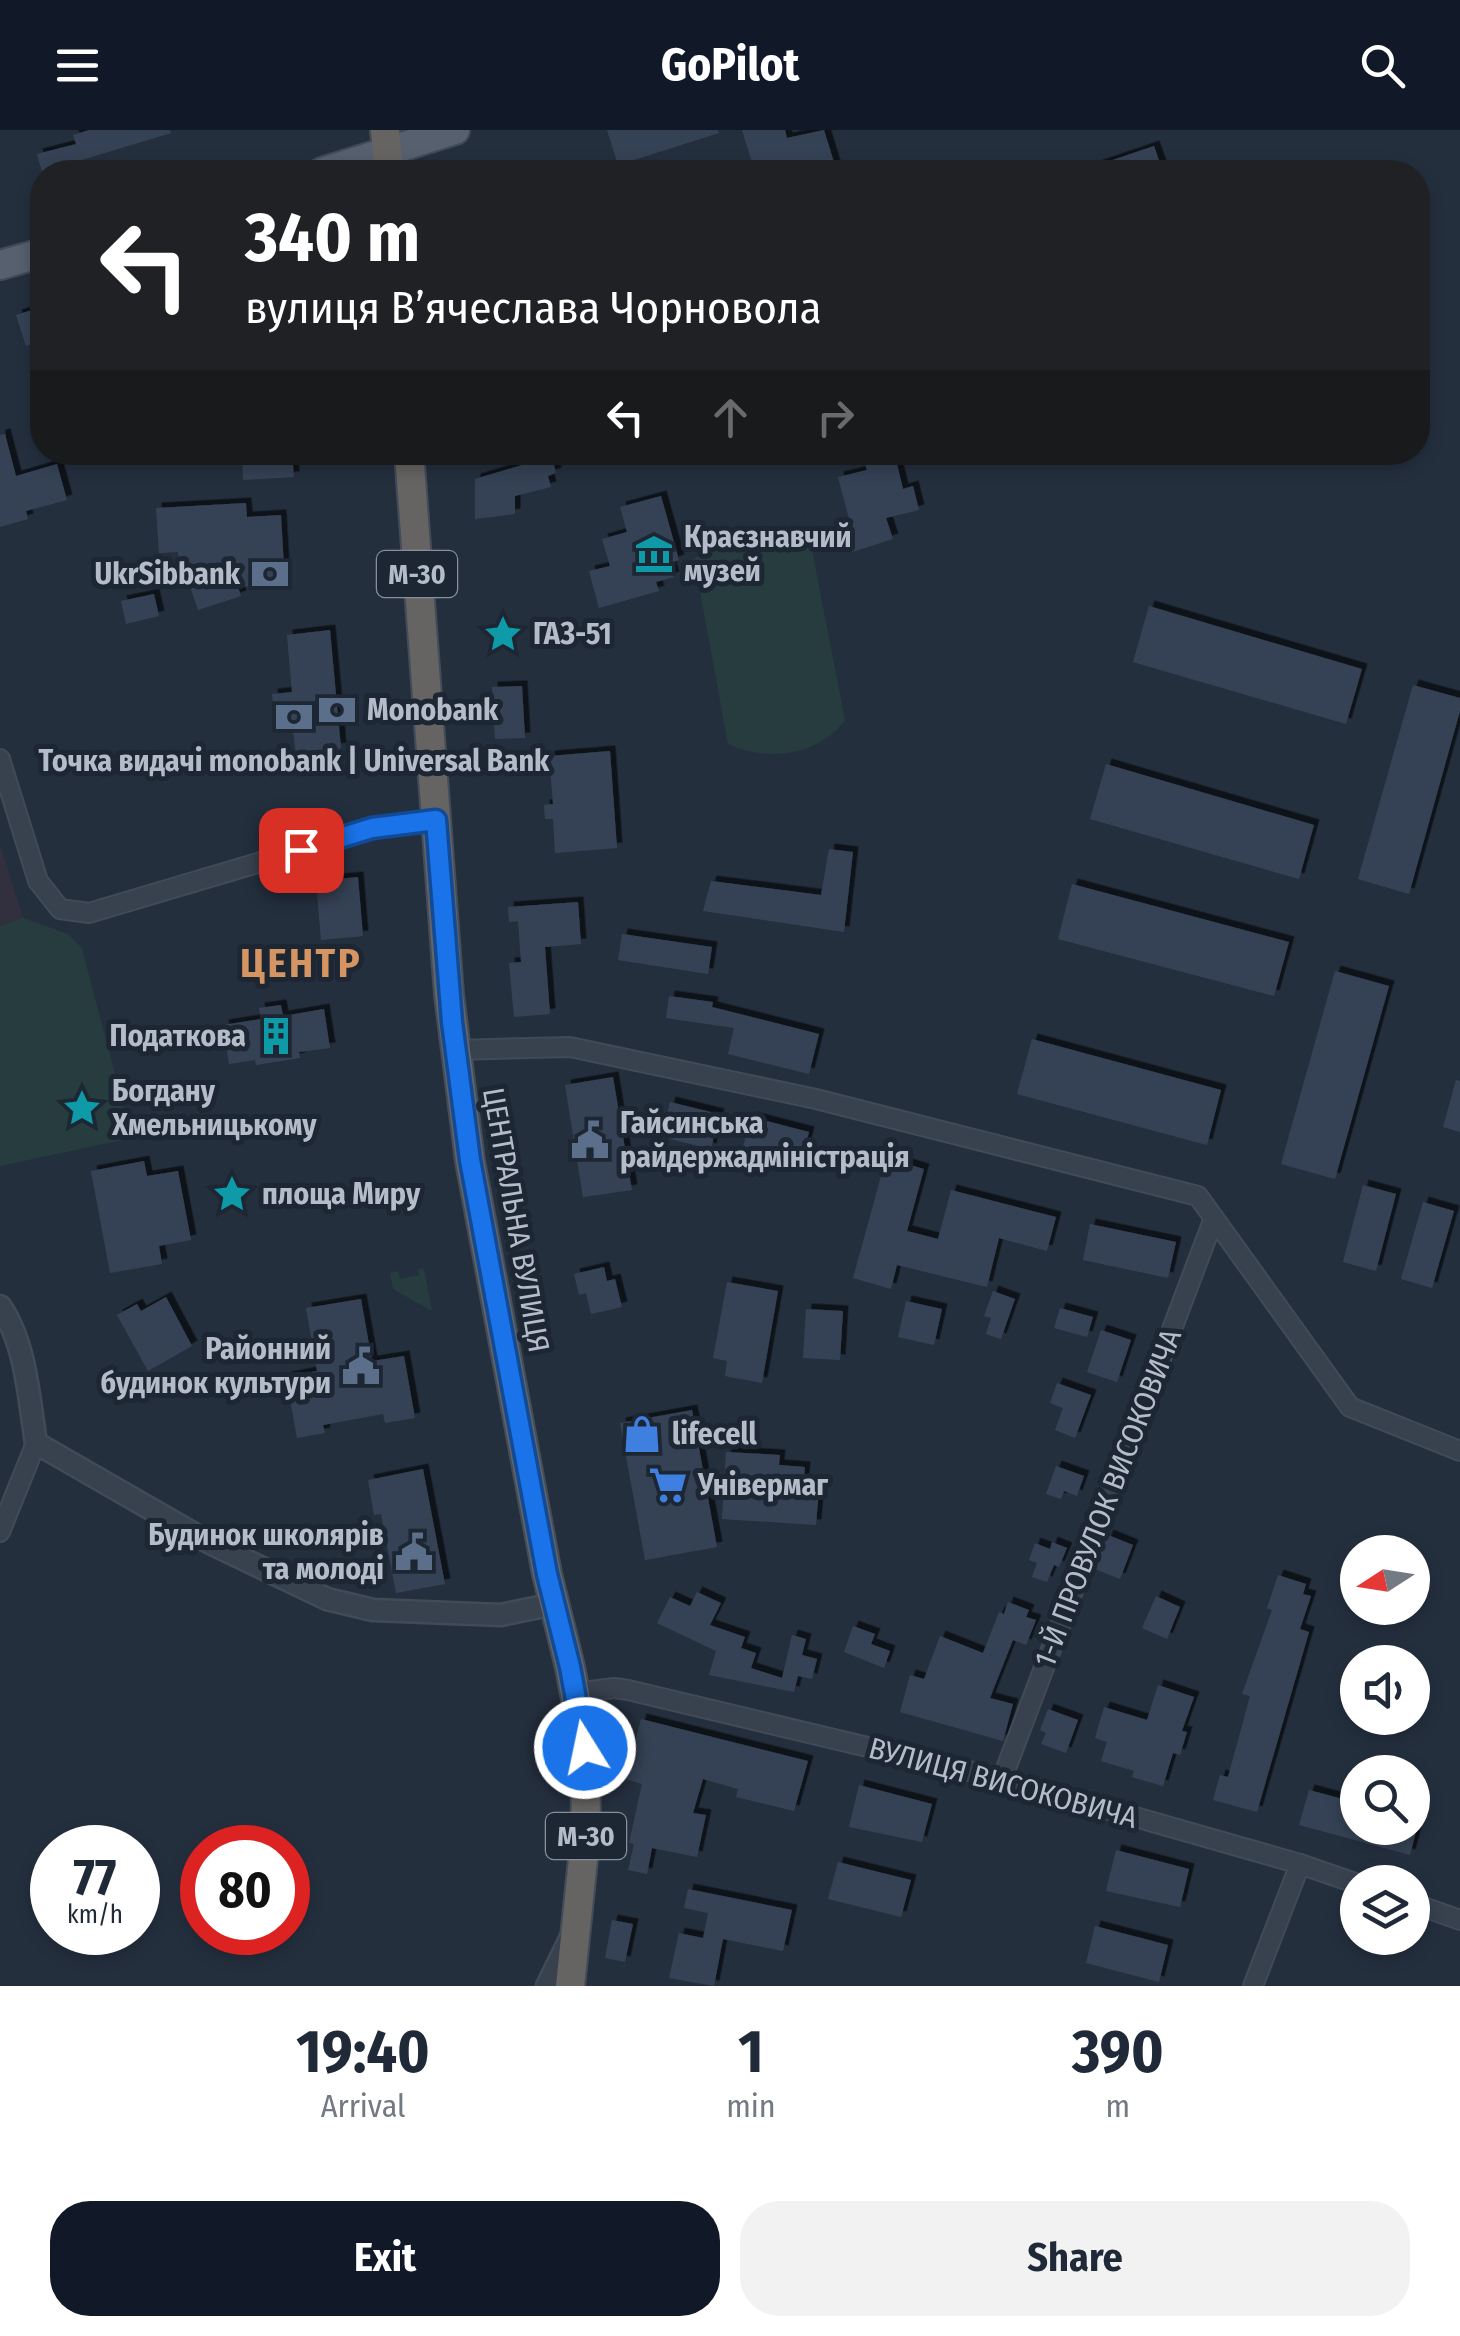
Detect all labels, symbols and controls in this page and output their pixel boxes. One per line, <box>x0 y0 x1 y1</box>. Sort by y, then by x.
icon: menu <box>50 38 105 93</box>
text: GoPilot <box>661 38 799 92</box>
icon: search <box>1355 38 1410 93</box>
text: 340 m <box>245 196 420 280</box>
icon: left <box>80 200 210 330</box>
text: вулиця Вʼячеслава Чорновола <box>245 281 822 335</box>
icon: left <box>598 390 653 445</box>
icon: ahead <box>703 390 758 445</box>
icon: right <box>808 390 863 445</box>
place label: Краєзнавчий музей <box>684 519 852 589</box>
museum icon: Краєзнавчий музей <box>633 533 675 575</box>
road number: М-30 <box>377 551 457 597</box>
bank icon: UkrSibbank <box>249 553 291 595</box>
place label: UkrSibbank <box>95 556 241 592</box>
place icon: ГАЗ-51 <box>482 613 524 655</box>
place label: ГАЗ-51 <box>533 616 612 652</box>
bank icon: Monobank <box>316 689 358 731</box>
place label: Monobank <box>367 692 499 728</box>
bank icon: Точка видачі monobank | Universal Bank <box>273 696 315 738</box>
place label: Точка видачі monobank | Universal Bank <box>39 743 550 779</box>
pin <box>259 808 344 893</box>
icon: arrive <box>274 823 329 878</box>
district label: ЦЕНТР <box>240 940 362 988</box>
building icon: Податкова <box>255 1015 297 1057</box>
place label: Податкова <box>109 1018 246 1054</box>
place label: Богдану Хмельницькому <box>111 1073 317 1143</box>
street label: ЦЕНТРАЛЬНА ВУЛИЦЯ <box>475 1085 557 1355</box>
place icon: Богдану Хмельницькому <box>61 1087 103 1129</box>
place label: Гайсинська райдержадміністрація <box>620 1105 910 1175</box>
public building icon: Гайсинська райдержадміністрація <box>569 1119 611 1161</box>
place icon: площа Миру <box>211 1173 253 1215</box>
place label: площа Миру <box>262 1176 421 1212</box>
street label: 1-Й ПРОВУЛОК ВИСОКОВИЧА <box>1027 1324 1189 1672</box>
place label: Районний будинок культури <box>101 1331 331 1401</box>
public building icon: Районний будинок культури <box>340 1345 382 1387</box>
shop icon: lifecell <box>621 1413 663 1455</box>
place label: lifecell <box>672 1416 758 1452</box>
supermarket icon: Універмаг <box>647 1464 689 1506</box>
place label: Універмаг <box>697 1467 828 1503</box>
place label: Будинок школярів та молоді <box>148 1517 384 1587</box>
public building icon: Будинок школярів та молоді <box>393 1531 435 1573</box>
north arrow <box>1340 1535 1430 1625</box>
map controls <box>1340 1535 1430 1955</box>
button: sound <box>1340 1645 1430 1735</box>
position arrow <box>533 1696 637 1800</box>
street label: ВУЛИЦЯ ВИСОКОВИЧА <box>865 1730 1141 1836</box>
button: search <box>1340 1755 1430 1845</box>
road number: М-30 <box>546 1813 626 1859</box>
speed limit sign: 80 <box>180 1825 310 1955</box>
text: 77 <box>74 1848 116 1908</box>
button: layers <box>1340 1865 1430 1955</box>
text: km/h <box>67 1900 123 1930</box>
text: 19:40 <box>296 2016 430 2088</box>
text: 1 <box>738 2016 764 2088</box>
text: 390 <box>1072 2016 1164 2088</box>
text: Arrival <box>321 2087 405 2125</box>
text: min <box>726 2087 776 2125</box>
text: m <box>1106 2087 1130 2125</box>
button: Exit <box>50 2201 720 2316</box>
button: Share <box>740 2201 1410 2316</box>

